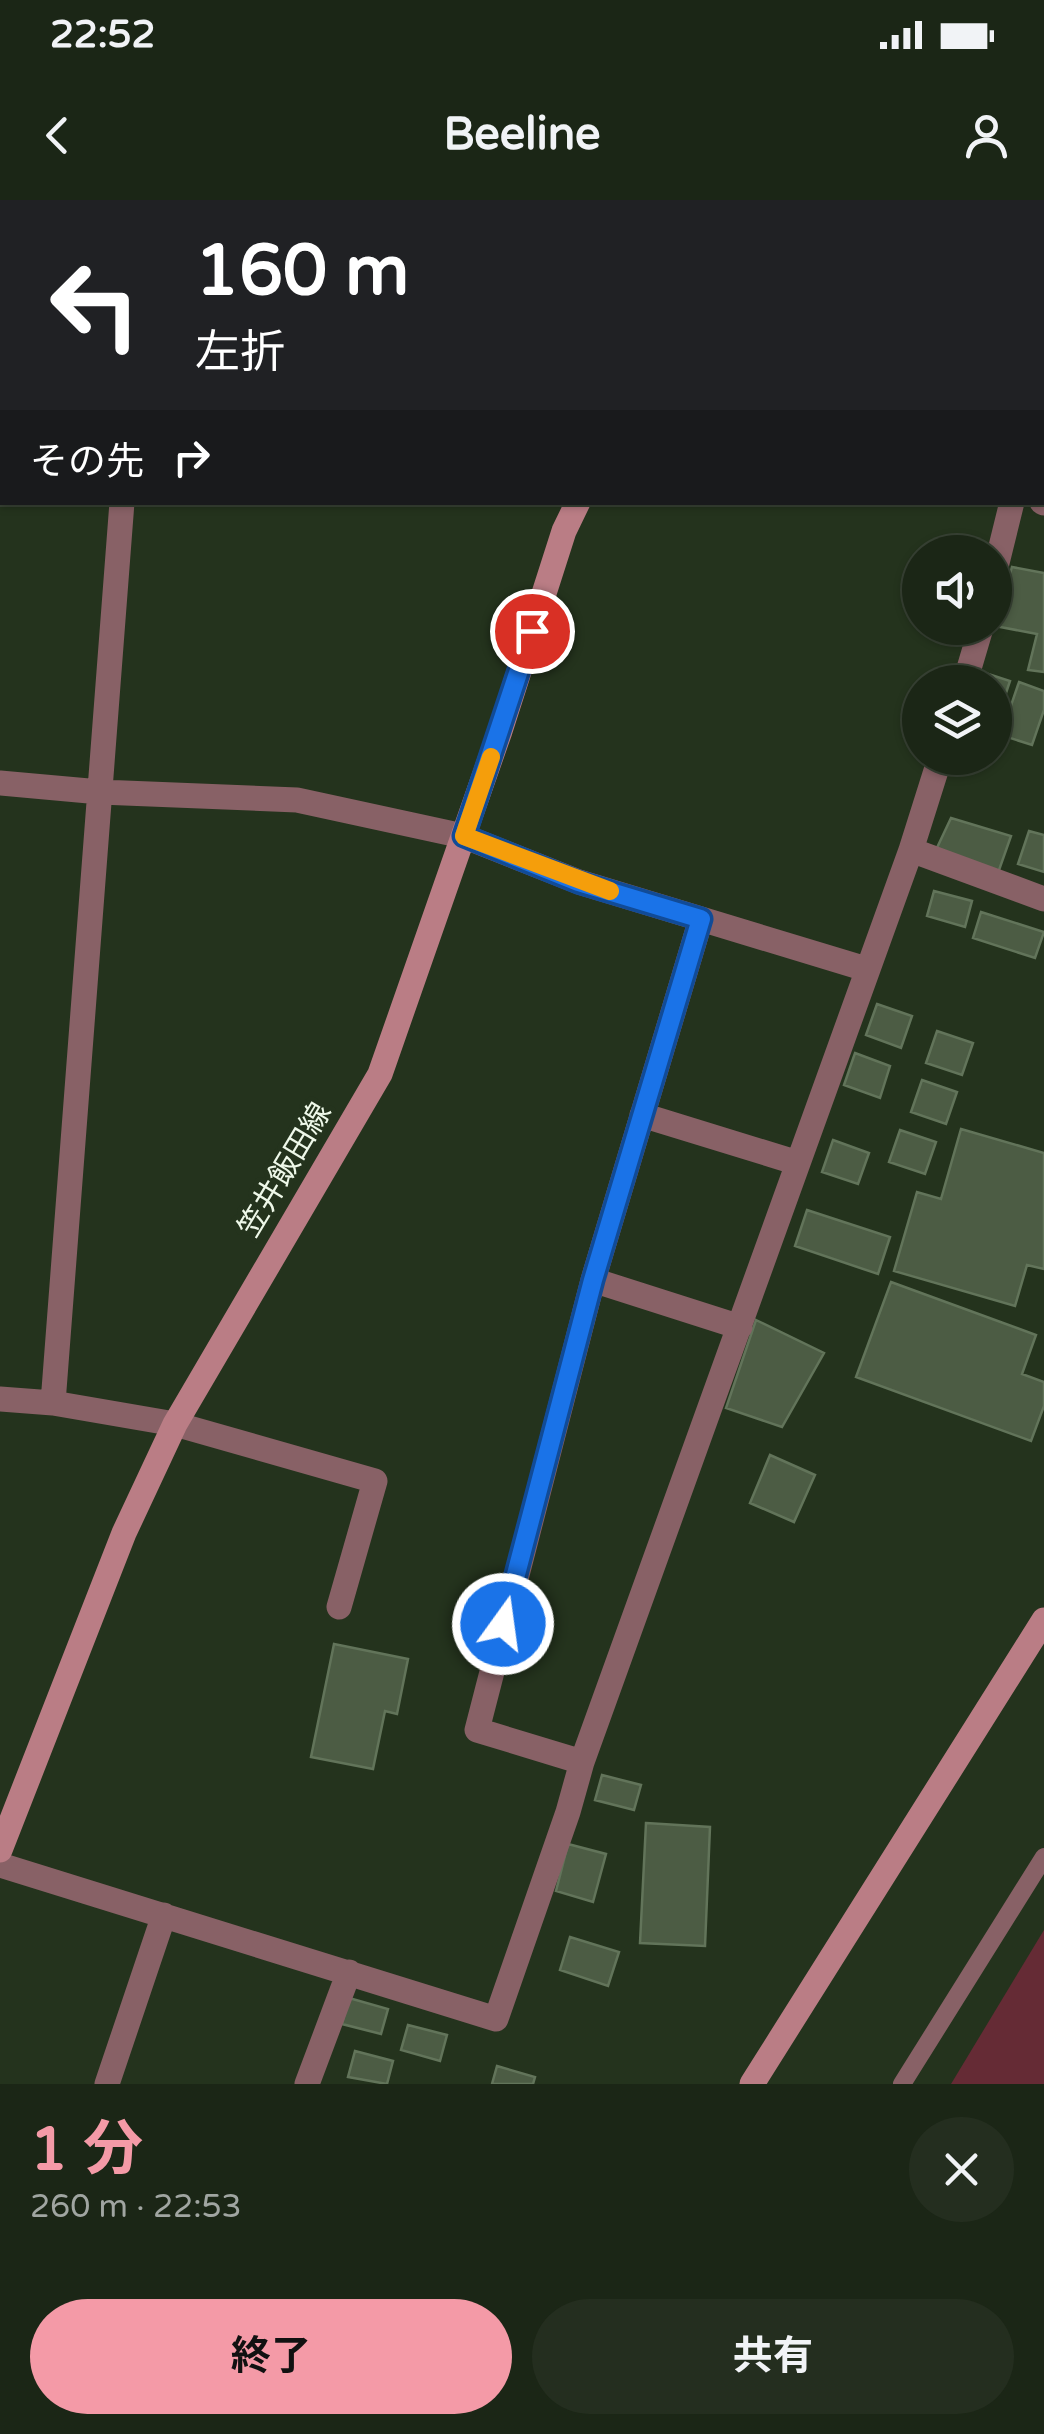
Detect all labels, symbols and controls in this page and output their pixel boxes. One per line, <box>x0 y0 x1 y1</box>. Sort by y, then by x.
text: 22:52 <box>50 12 155 58</box>
icon: back <box>30 108 85 163</box>
text: Beeline <box>443 108 601 162</box>
icon: person <box>959 108 1014 163</box>
text: 160 m <box>195 230 409 314</box>
icon: left <box>30 240 160 370</box>
text: 左折 <box>195 326 285 380</box>
icon: right <box>164 430 219 485</box>
text: その先 <box>30 439 144 485</box>
map controls <box>902 535 1012 775</box>
button: sound <box>902 535 1012 645</box>
pin <box>490 589 575 674</box>
icon: arrive <box>505 604 560 659</box>
button: layers <box>902 665 1012 775</box>
street label: 笠井飯田線 <box>231 1096 339 1244</box>
position arrow <box>451 1572 555 1676</box>
text: 1 分 <box>30 2114 143 2186</box>
button: close <box>909 2117 1014 2222</box>
text: 260 m · 22:53 <box>30 2188 242 2226</box>
button: 終了 <box>30 2299 512 2414</box>
button: 共有 <box>532 2299 1014 2414</box>

